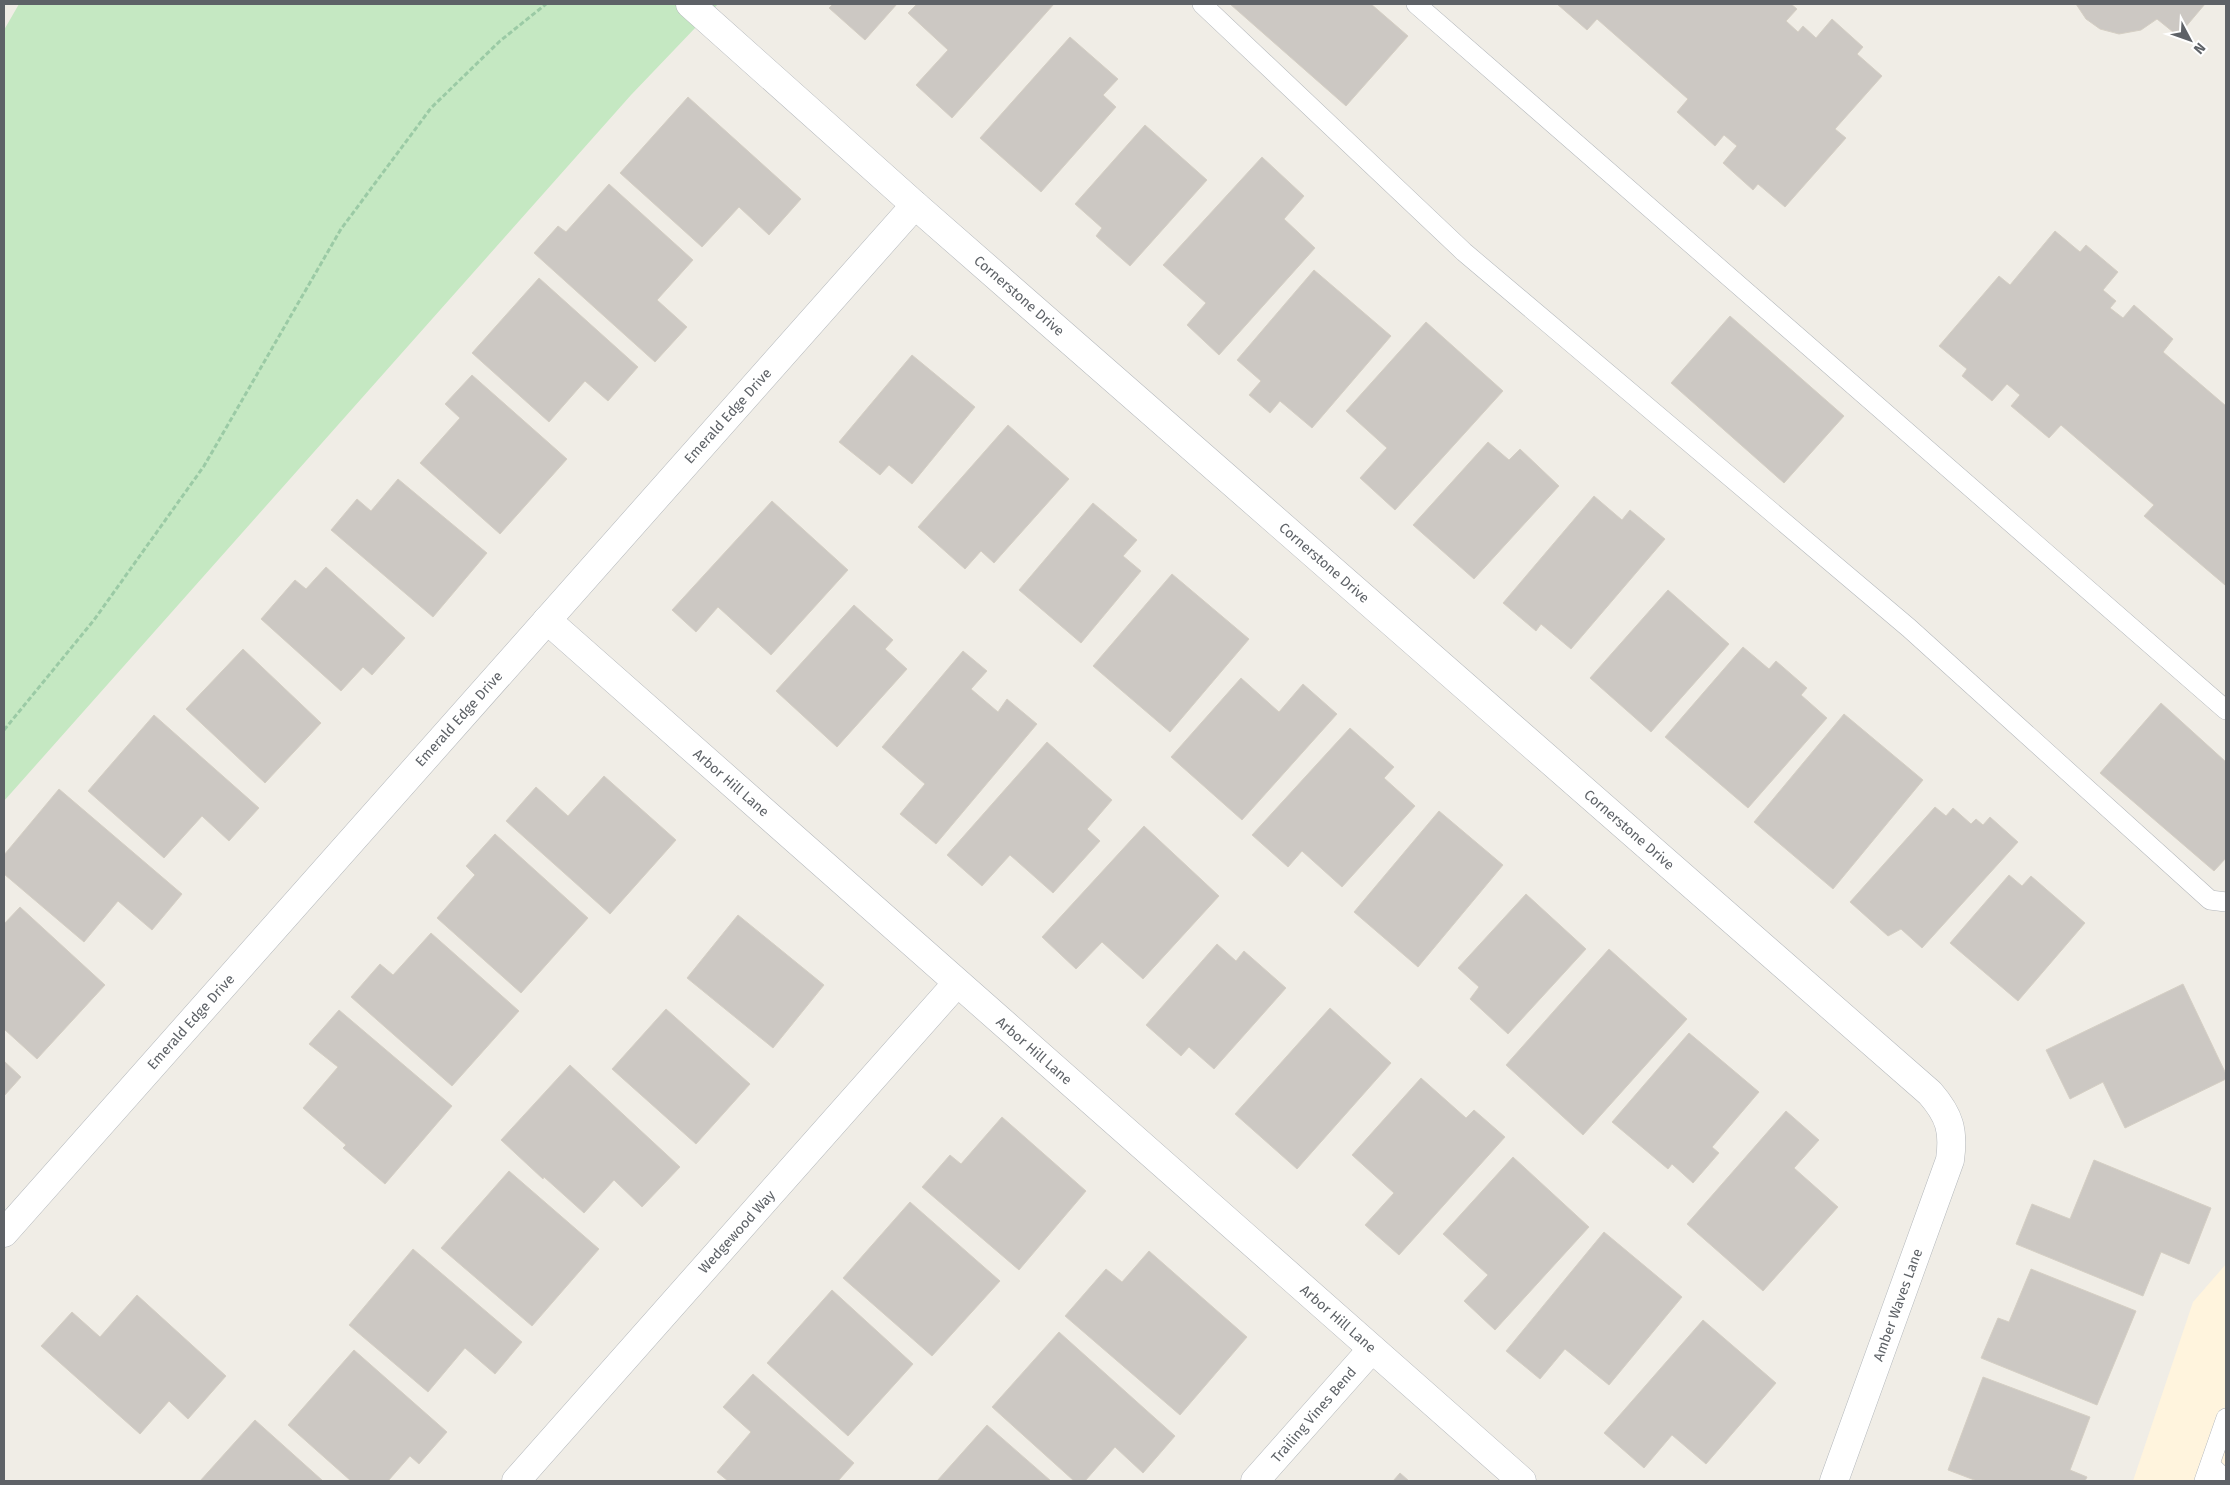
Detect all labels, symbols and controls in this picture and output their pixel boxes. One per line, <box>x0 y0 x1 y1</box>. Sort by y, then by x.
north arrow <box>2165 15 2215 65</box>
text: N <box>2190 39 2209 57</box>
street label: Cornerstone Drive <box>970 252 1068 340</box>
street label: Emerald Edge Drive <box>681 365 775 467</box>
street label: Cornerstone Drive <box>1275 519 1373 607</box>
street label: Emerald Edge Drive <box>412 668 506 770</box>
street label: Arbor Hill Lane <box>690 746 772 820</box>
street label: Cornerstone Drive <box>1580 786 1678 874</box>
street label: Emerald Edge Drive <box>144 971 238 1073</box>
street label: Arbor Hill Lane <box>993 1014 1075 1088</box>
street label: Wedgewood Way <box>695 1187 779 1277</box>
street label: Amber Waves Lane <box>1870 1246 1926 1364</box>
street label: Arbor Hill Lane <box>1297 1282 1379 1356</box>
street label: Trailing Vines Bend <box>1268 1364 1360 1466</box>

